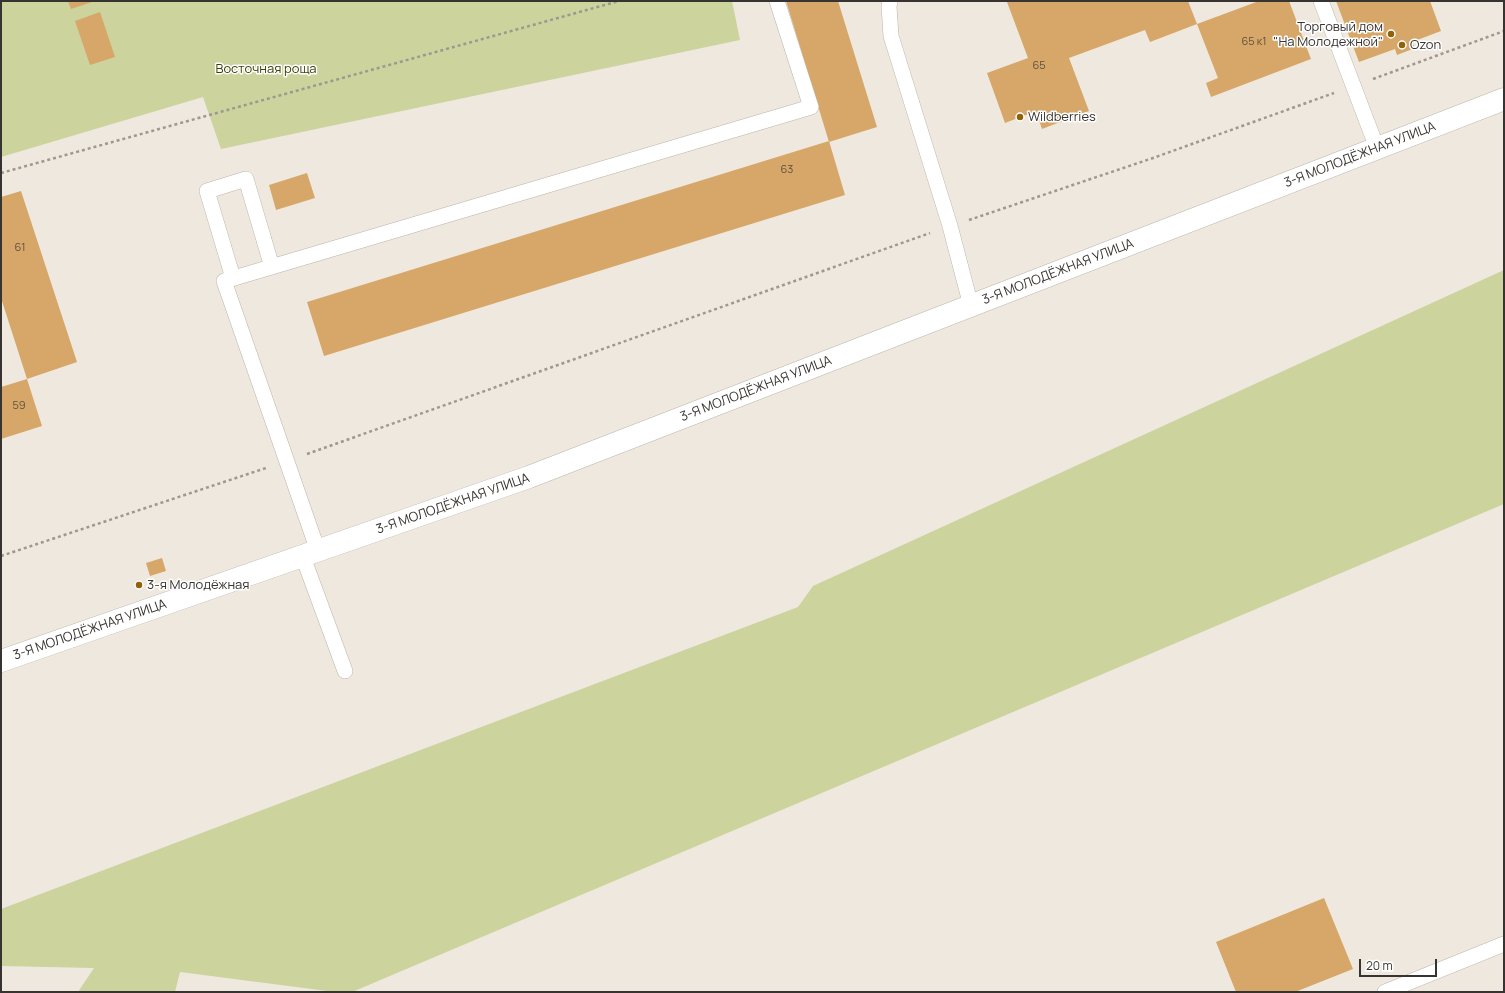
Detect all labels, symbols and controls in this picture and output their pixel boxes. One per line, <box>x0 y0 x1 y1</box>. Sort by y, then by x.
place label: Торговый дом "На Молодежной" <box>1273 19 1383 50</box>
marker: Торговый дом "На Молодежной" <box>1386 29 1396 39</box>
house number: 65 к1 <box>1241 35 1267 49</box>
place label: Ozon <box>1410 37 1441 53</box>
marker: Ozon <box>1397 40 1407 50</box>
house number: 65 <box>1032 59 1046 73</box>
park label: Восточная роща <box>215 61 317 77</box>
place label: Wildberries <box>1028 109 1096 125</box>
marker: Wildberries <box>1015 112 1025 122</box>
street label: 3-Я МОЛОДЁЖНАЯ УЛИЦА <box>1282 119 1438 191</box>
house number: 63 <box>781 163 793 177</box>
street label: 3-Я МОЛОДЁЖНАЯ УЛИЦА <box>980 236 1136 308</box>
house number: 61 <box>15 241 25 255</box>
street label: 3-Я МОЛОДЁЖНАЯ УЛИЦА <box>678 353 834 425</box>
house number: 59 <box>12 399 26 413</box>
street label: 3-Я МОЛОДЁЖНАЯ УЛИЦА <box>374 470 532 538</box>
place label: 3-я Молодёжная <box>147 577 250 593</box>
marker: 3-я Молодёжная <box>134 580 144 590</box>
street label: 3-Я МОЛОДЁЖНАЯ УЛИЦА <box>11 596 169 664</box>
scale bar <box>1361 951 1439 977</box>
text: 20 m <box>1366 957 1393 974</box>

